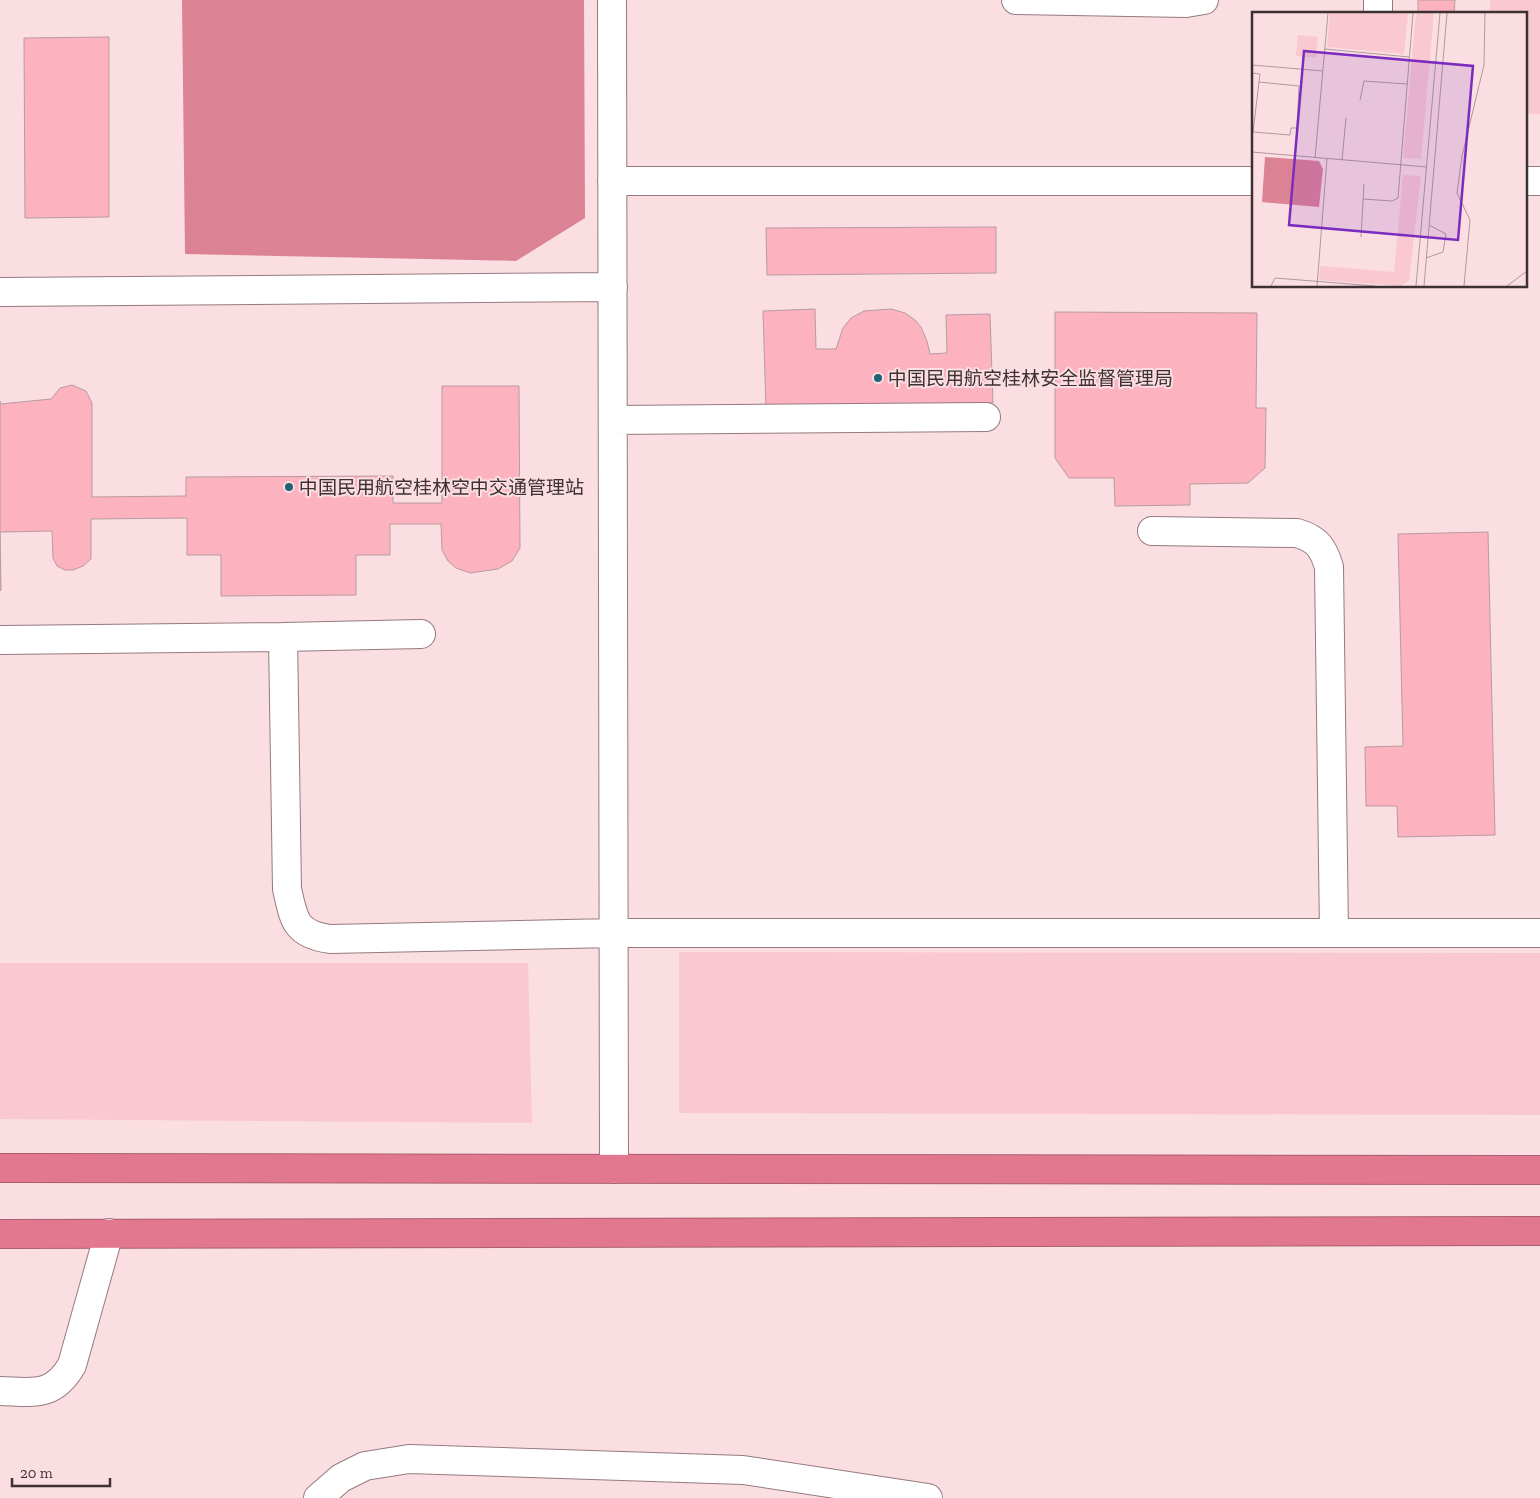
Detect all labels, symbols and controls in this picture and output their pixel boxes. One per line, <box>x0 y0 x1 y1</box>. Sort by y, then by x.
inset map <box>1252 12 1528 288</box>
place label: 中国民用航空桂林安全监督管理局 <box>888 367 1173 390</box>
marker: 中国民用航空桂林安全监督管理局 <box>872 372 884 384</box>
place label: 中国民用航空桂林空中交通管理站 <box>299 476 584 499</box>
marker: 中国民用航空桂林空中交通管理站 <box>283 481 295 493</box>
scale bar <box>12 1456 110 1488</box>
text: 20 m <box>20 1464 53 1482</box>

